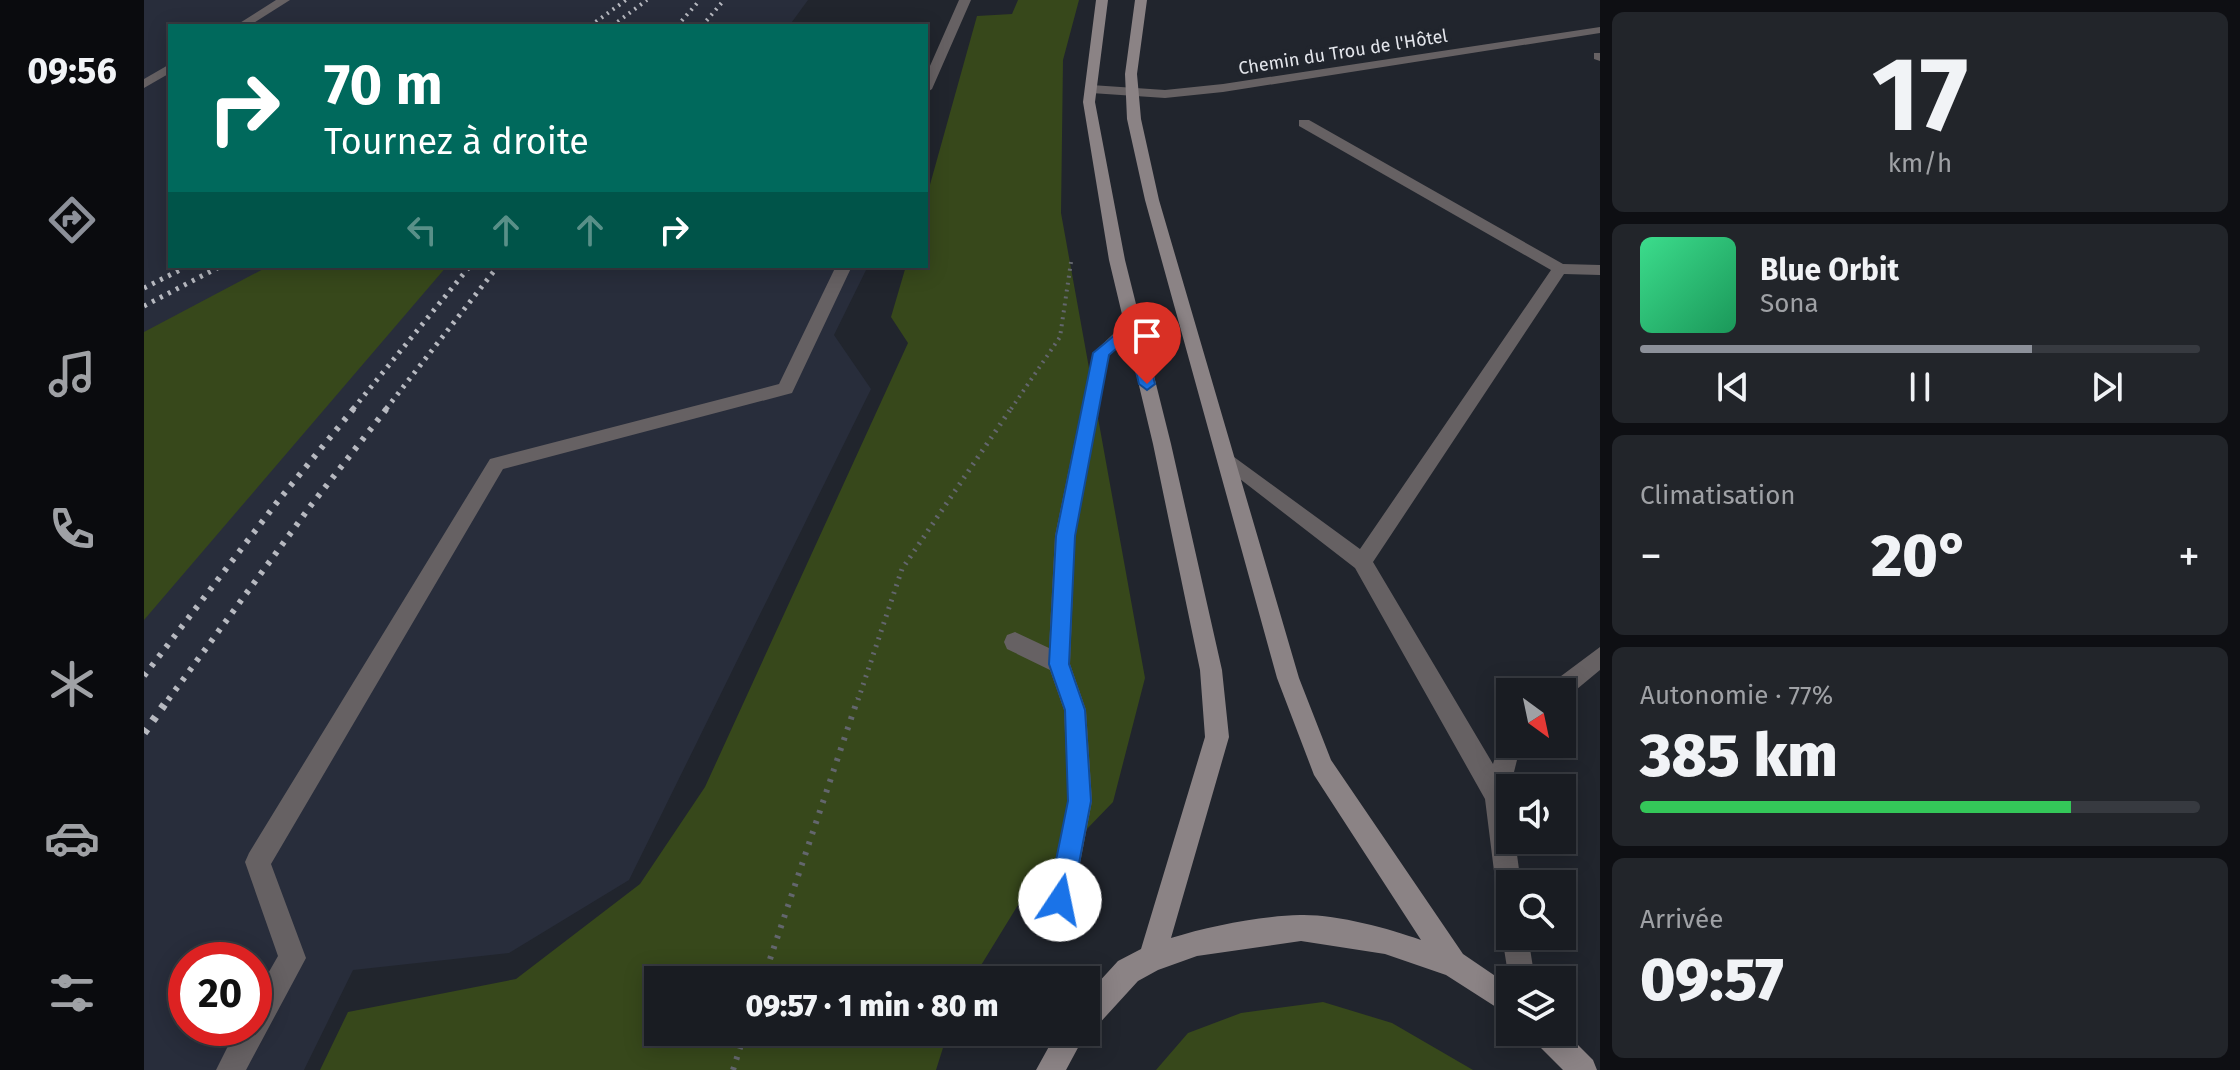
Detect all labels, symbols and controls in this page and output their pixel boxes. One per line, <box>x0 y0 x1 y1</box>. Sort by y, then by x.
street label: Chemin du Trou de l'Hôtel <box>1237 25 1449 79</box>
text: 17 <box>1872 33 1968 158</box>
text: 09:56 <box>27 49 117 93</box>
text: 70 m <box>324 52 443 119</box>
icon: right <box>192 56 296 160</box>
text: Tournez à droite <box>324 120 589 164</box>
text: km/h <box>1888 148 1952 179</box>
icon: directions <box>44 192 100 248</box>
icon: left <box>400 208 444 252</box>
icon: ahead <box>484 208 528 252</box>
icon: ahead <box>568 208 612 252</box>
icon: right <box>652 208 696 252</box>
text: Blue Orbit <box>1760 252 1899 288</box>
text: Sona <box>1760 288 1819 319</box>
pin <box>1113 302 1181 384</box>
icon: arrive <box>1125 314 1169 358</box>
icon: music <box>44 346 100 402</box>
icon: previous <box>1711 365 1755 409</box>
icon: pause <box>1898 365 1942 409</box>
icon: next <box>2085 365 2129 409</box>
text: Climatisation <box>1640 480 1796 511</box>
icon: phone <box>44 501 100 557</box>
text: 20° <box>1871 520 1969 592</box>
text: − <box>1640 530 1662 583</box>
text: + <box>2178 530 2200 583</box>
icon: climate <box>44 656 100 712</box>
north arrow <box>1496 678 1576 758</box>
map controls <box>1496 678 1576 1046</box>
text: Autonomie · 77% <box>1640 680 1833 711</box>
text: 385 km <box>1640 720 1838 792</box>
button: sound <box>1496 774 1576 854</box>
icon: car <box>44 810 100 866</box>
position arrow <box>1018 858 1102 942</box>
button: search <box>1496 870 1576 950</box>
text: Arrivée <box>1640 904 1723 935</box>
speed limit sign: 20 <box>168 942 272 1046</box>
text: 09:57 <box>1640 944 1784 1016</box>
icon: filters <box>44 965 100 1021</box>
button: layers <box>1496 966 1576 1046</box>
text: 09:57 · 1 min · 80 m <box>745 988 999 1024</box>

